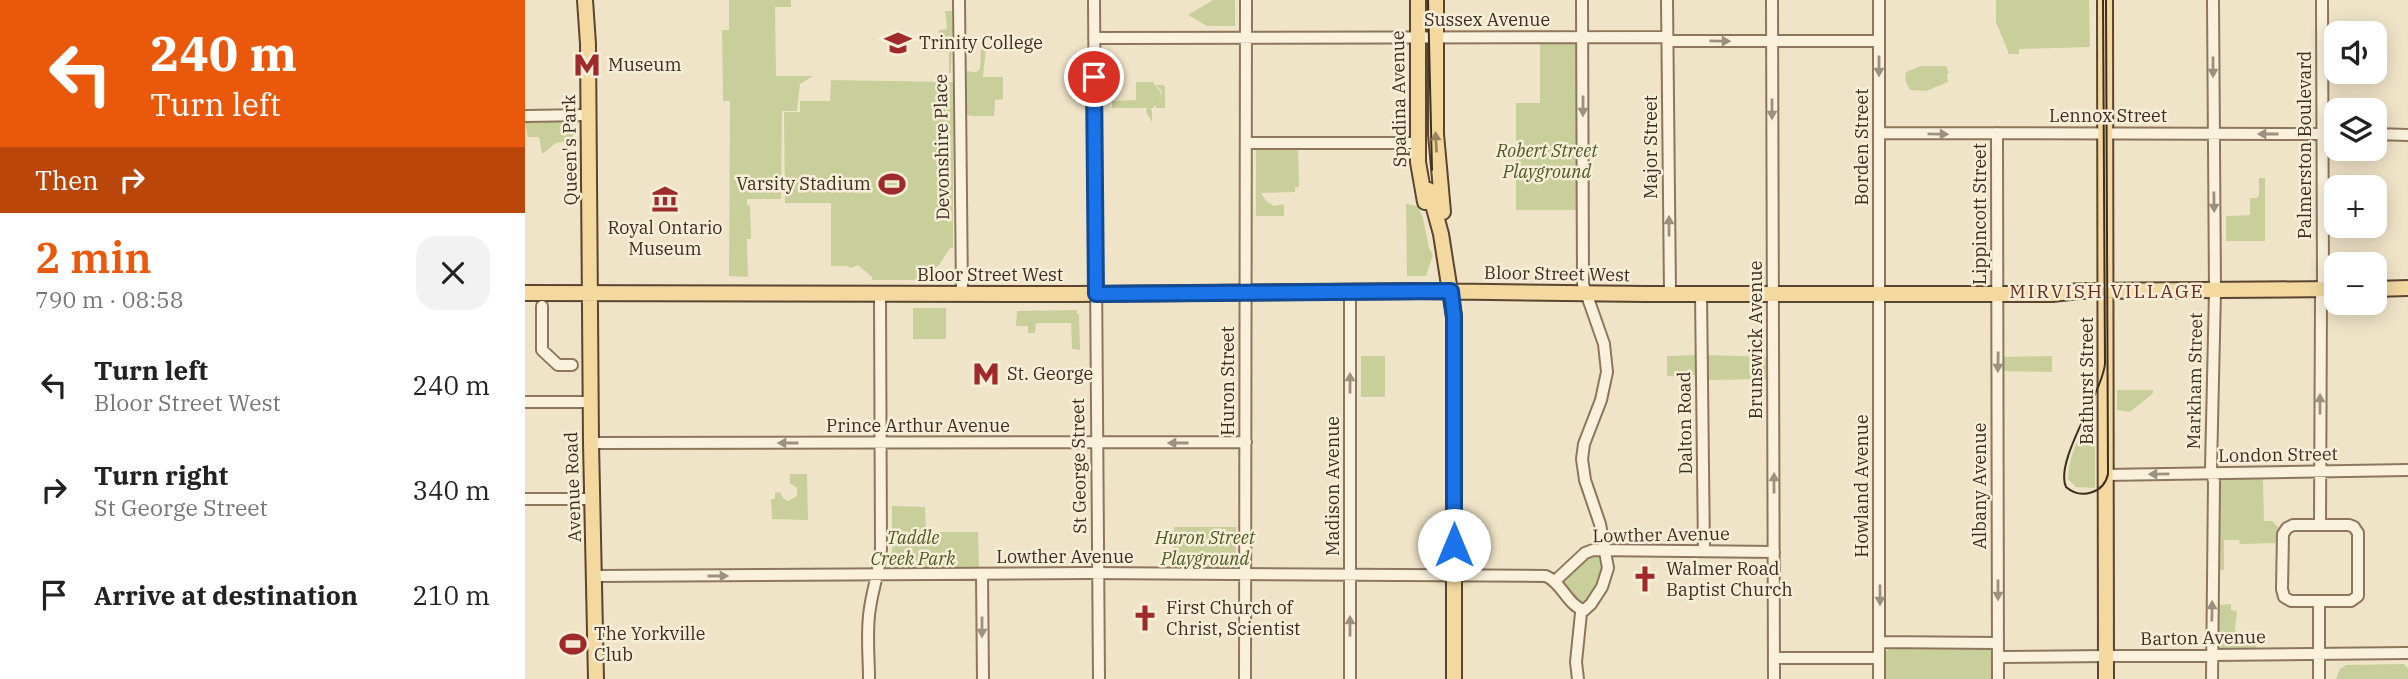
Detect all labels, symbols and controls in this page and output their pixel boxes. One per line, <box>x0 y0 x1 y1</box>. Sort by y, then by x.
street label: Sussex Avenue <box>1424 8 1550 31</box>
text: 240 m <box>150 21 297 84</box>
map controls <box>2324 21 2387 315</box>
button: sound <box>2324 21 2387 84</box>
icon: left <box>35 28 126 119</box>
school or university icon: Trinity College <box>883 28 913 58</box>
street label: Spadina Avenue <box>1386 30 1411 168</box>
place label: Trinity College <box>919 31 1043 54</box>
one-way arrow <box>1709 35 1731 47</box>
pin <box>1064 47 1124 107</box>
metro station icon: Museum <box>572 50 602 80</box>
street label: Palmerston Boulevard <box>2293 51 2316 239</box>
place label: Museum <box>608 53 682 76</box>
one-way arrow <box>1873 56 1885 78</box>
one-way arrow <box>2207 56 2219 78</box>
icon: arrive <box>1075 58 1113 96</box>
street label: Devonshire Place <box>929 74 954 220</box>
text: Turn left <box>150 83 281 125</box>
street label: Borden Street <box>1850 88 1873 206</box>
street label: Queen's Park <box>557 94 582 206</box>
one-way arrow <box>1577 95 1589 117</box>
street label: Major Street <box>1639 95 1662 199</box>
button: layers <box>2324 98 2387 161</box>
one-way arrow <box>1767 99 1778 121</box>
street label: Lennox Street <box>2049 104 2167 127</box>
one-way arrow <box>1928 128 1950 139</box>
one-way arrow <box>2257 128 2279 140</box>
one-way arrow <box>1431 131 1442 153</box>
park label: Robert Street Playground <box>1495 139 1598 183</box>
street label: Lippincott Street <box>1968 143 1991 285</box>
icon: right <box>113 161 151 199</box>
text: Then <box>35 163 99 197</box>
sports icon: Varsity Stadium <box>877 169 907 199</box>
place label: Varsity Stadium <box>736 172 871 195</box>
button: + <box>2324 175 2387 238</box>
museum icon: Royal Ontario Museum <box>650 184 680 214</box>
one-way arrow <box>2208 191 2220 213</box>
one-way arrow <box>1663 215 1675 237</box>
place label: Royal Ontario Museum <box>607 216 723 260</box>
text: 2 min <box>35 230 152 285</box>
button: close <box>416 236 490 310</box>
button: − <box>2324 252 2387 315</box>
street label: Bloor Street West <box>1484 261 1630 286</box>
street label: Brunswick Avenue <box>1744 261 1767 419</box>
street label: Bloor Street West <box>917 263 1063 286</box>
district label: MIRVISH VILLAGE <box>2009 279 2205 303</box>
text: 790 m · 08:58 <box>35 284 184 314</box>
street label: Markham Street <box>2182 312 2207 450</box>
street label: Bathurst Street <box>2075 317 2098 445</box>
street label: Huron Street <box>1216 326 1239 436</box>
one-way arrow <box>1992 351 2004 373</box>
text: Turn left <box>94 353 208 387</box>
metro station icon: St. George <box>971 359 1001 389</box>
place label: St. George <box>1007 362 1093 385</box>
icon: left <box>35 366 73 404</box>
text: 240 m <box>412 368 490 402</box>
street label: Dalton Road <box>1672 371 1697 475</box>
one-way arrow <box>1344 372 1356 394</box>
text: Bloor Street West <box>94 387 281 417</box>
one-way arrow <box>2314 392 2326 414</box>
street label: St George Street <box>1066 398 1091 534</box>
street label: Prince Arthur Avenue <box>826 414 1010 437</box>
street label: Howland Avenue <box>1850 414 1873 558</box>
street label: Madison Avenue <box>1321 416 1344 556</box>
street label: Albany Avenue <box>1968 423 1991 549</box>
street label: Avenue Road <box>559 431 586 543</box>
one-way arrow <box>777 437 799 449</box>
one-way arrow <box>1166 437 1188 449</box>
street label: London Street <box>2218 442 2338 467</box>
text: Turn right <box>94 458 228 492</box>
one-way arrow <box>2148 468 2170 480</box>
icon: right <box>35 471 73 509</box>
one-way arrow <box>1768 472 1780 494</box>
text: 340 m <box>412 473 490 507</box>
text: St George Street <box>94 492 268 522</box>
position arrow <box>1417 508 1491 582</box>
street label: Lowther Avenue <box>1592 522 1730 547</box>
park label: Taddle Creek Park <box>870 526 956 570</box>
park label: Huron Street Playground <box>1154 526 1256 570</box>
street label: Lowther Avenue <box>996 545 1134 568</box>
place label: Walmer Road Baptist Church <box>1666 557 1793 601</box>
church icon: Walmer Road Baptist Church <box>1630 564 1660 594</box>
one-way arrow <box>707 571 729 582</box>
icon: arrive <box>35 576 73 614</box>
text: Arrive at destination <box>94 578 358 612</box>
text: 210 m <box>412 578 490 612</box>
one-way arrow <box>1992 579 2003 601</box>
one-way arrow <box>1874 584 1886 606</box>
place label: First Church of Christ, Scientist <box>1166 596 1300 640</box>
one-way arrow <box>2207 600 2218 622</box>
church icon: First Church of Christ, Scientist <box>1130 603 1160 633</box>
one-way arrow <box>1344 615 1356 637</box>
one-way arrow <box>976 616 988 638</box>
place label: The Yorkville Club <box>594 622 705 666</box>
street label: Barton Avenue <box>2140 625 2266 650</box>
sports icon: The Yorkville Club <box>558 629 588 659</box>

